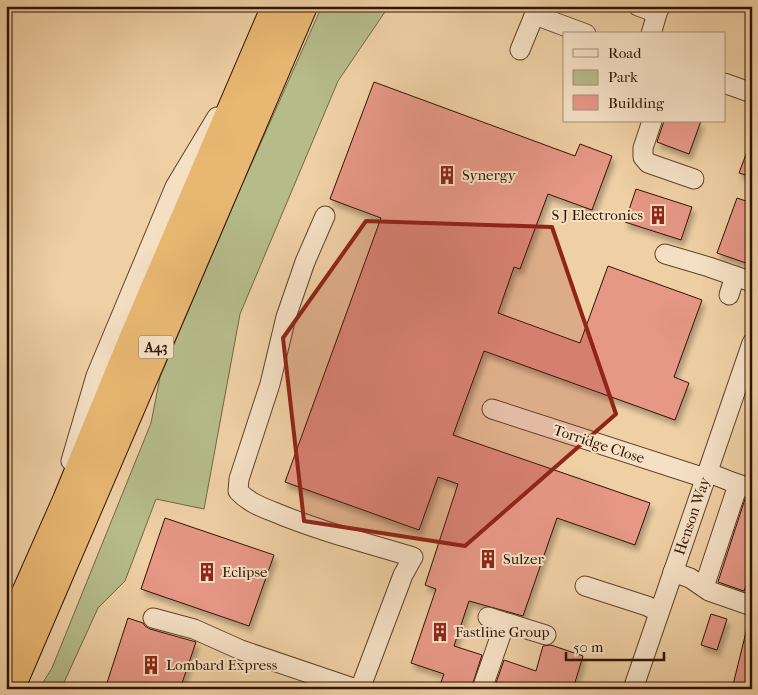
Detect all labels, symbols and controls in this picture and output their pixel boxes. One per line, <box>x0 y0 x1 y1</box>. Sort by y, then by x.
legend <box>563 32 726 122</box>
text: Road <box>608 44 642 62</box>
text: Park <box>608 68 638 86</box>
text: Building <box>608 94 665 112</box>
building icon: Synergy <box>436 164 458 186</box>
place label: Synergy <box>462 166 517 184</box>
building icon: S J Electronics <box>647 204 669 226</box>
place label: S J Electronics <box>552 206 643 224</box>
road number: A43 <box>138 336 174 358</box>
street label: Torridge Close <box>551 421 647 467</box>
street label: Henson Way <box>670 474 714 557</box>
building icon: Sulzer <box>477 548 499 570</box>
place label: Sulzer <box>503 550 544 568</box>
building icon: Eclipse <box>196 561 218 583</box>
place label: Eclipse <box>222 563 268 581</box>
building icon: Fastline Group <box>429 621 451 643</box>
place label: Fastline Group <box>455 623 550 641</box>
scale bar <box>566 630 663 662</box>
text: 50 m <box>573 638 604 656</box>
building icon: Lombard Express <box>140 654 162 676</box>
place label: Lombard Express <box>166 656 278 674</box>

